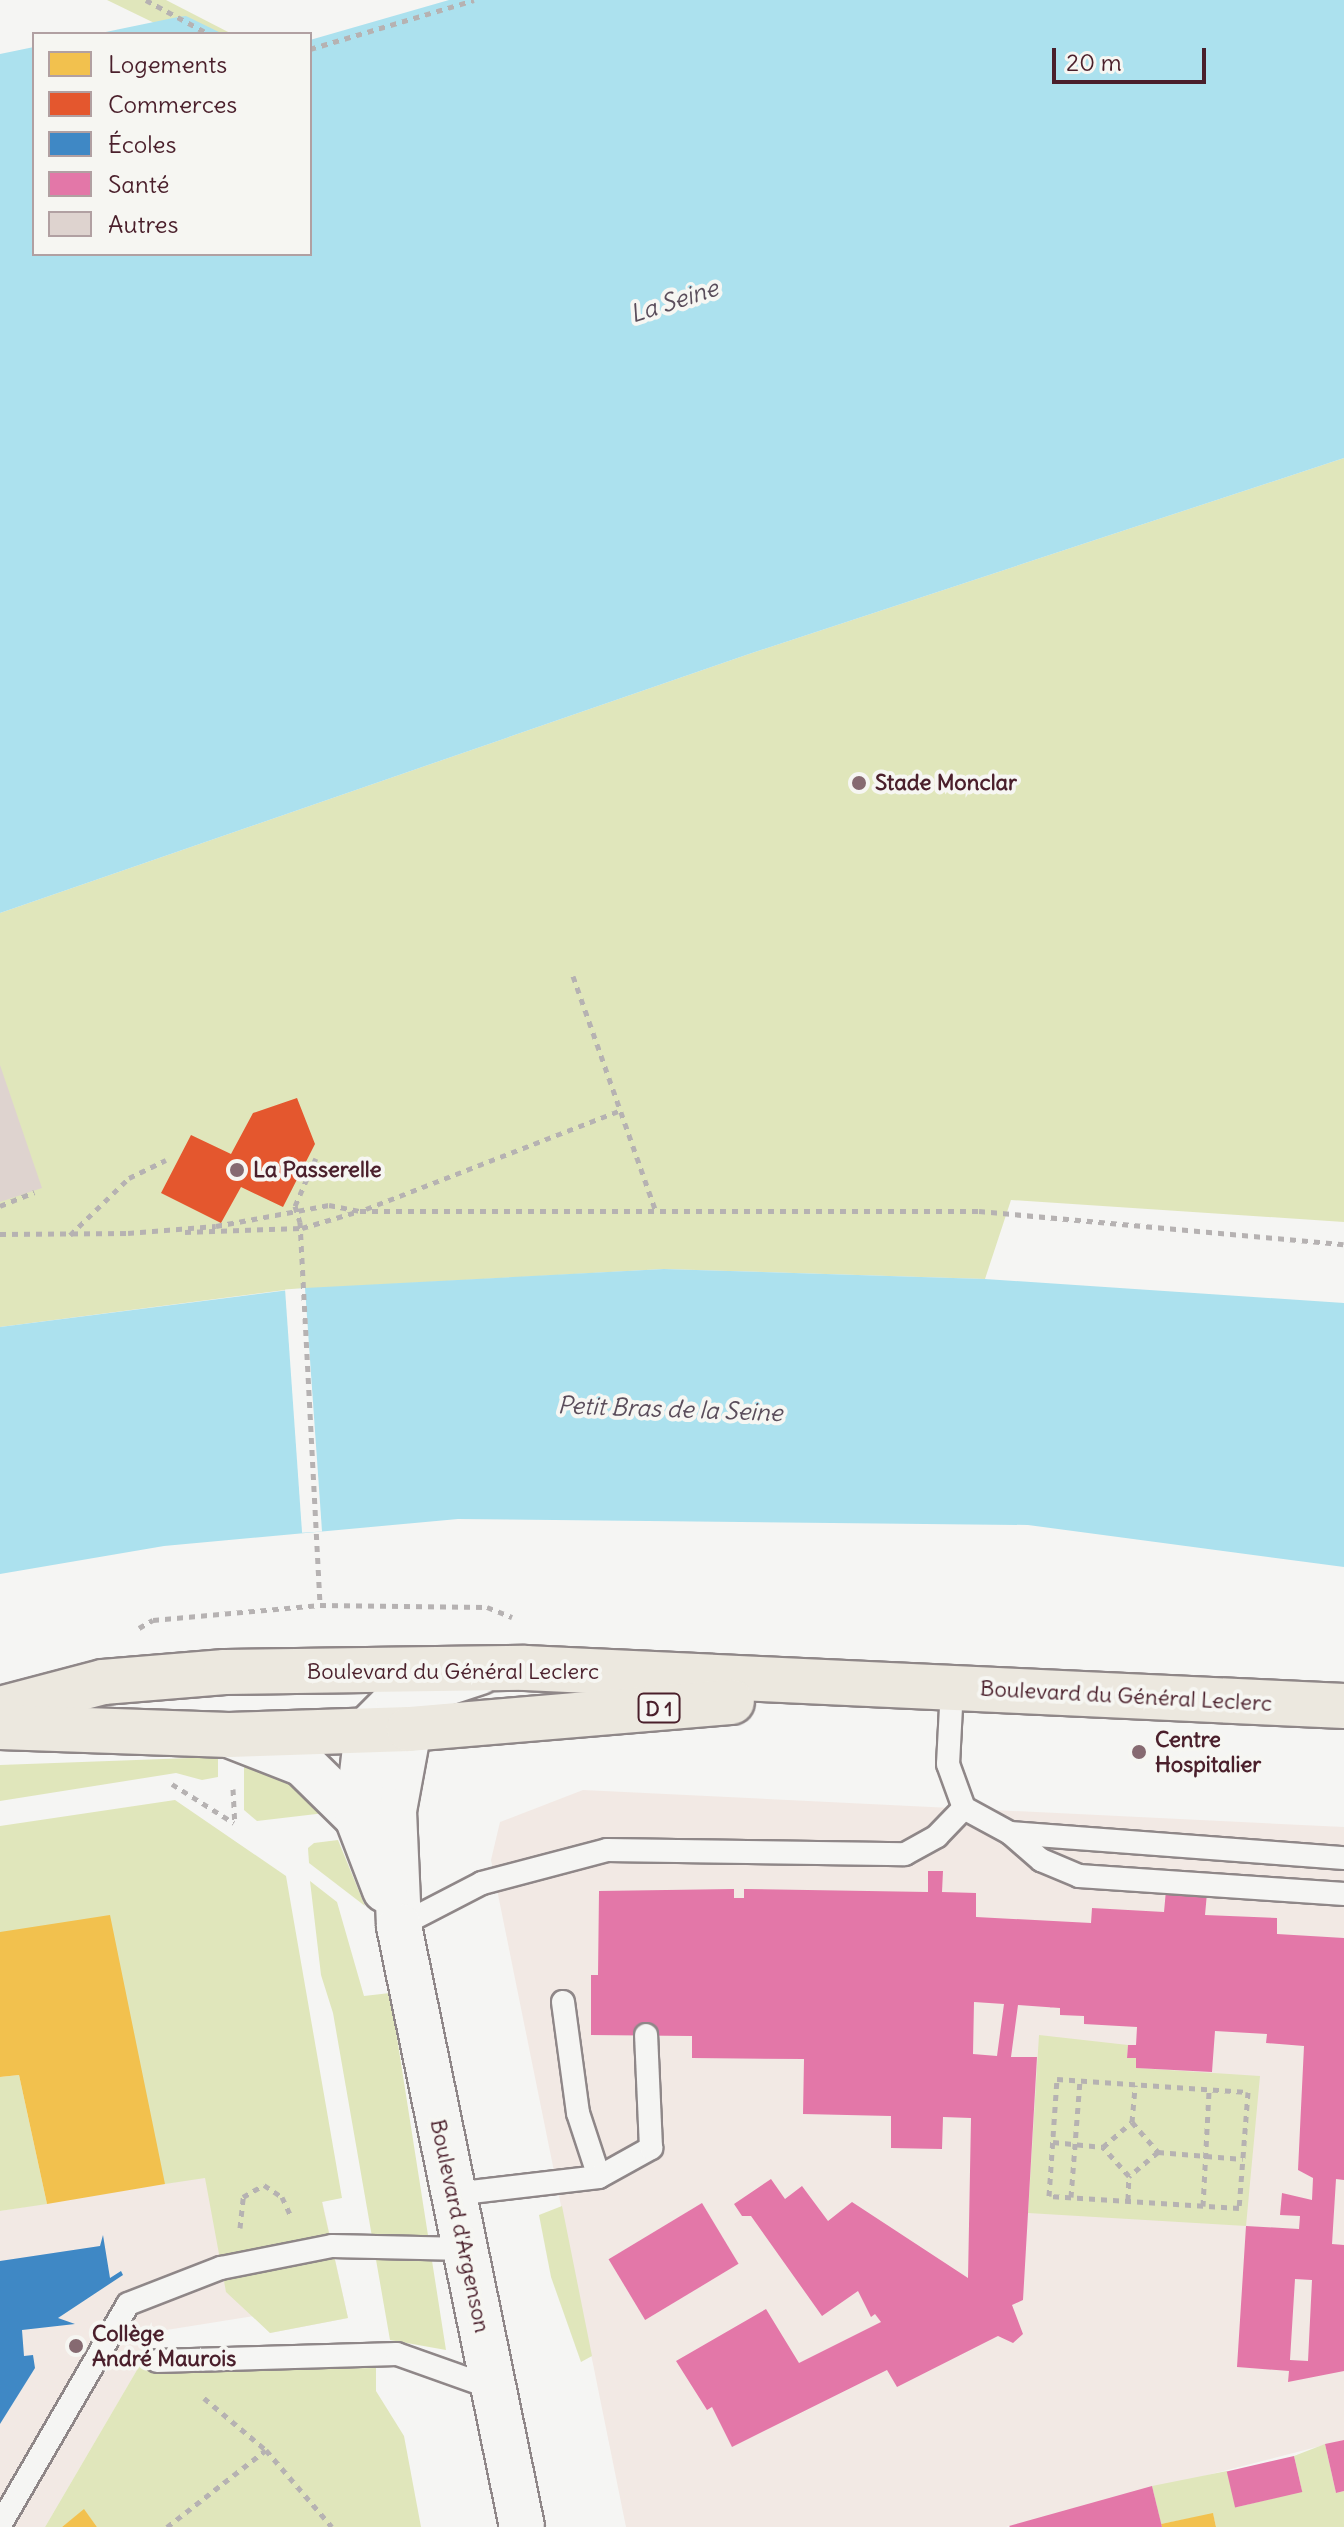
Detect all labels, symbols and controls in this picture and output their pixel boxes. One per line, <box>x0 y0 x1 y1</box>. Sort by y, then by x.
legend <box>32 32 312 256</box>
scale bar <box>1056 32 1210 82</box>
text: 20 m <box>1066 47 1122 77</box>
text: Logements <box>108 49 227 79</box>
text: Commerces <box>108 89 237 119</box>
text: Écoles <box>108 129 176 159</box>
text: Santé <box>108 169 170 199</box>
text: Autres <box>108 209 178 239</box>
water label: La Seine <box>626 273 722 329</box>
place label: Stade Monclar <box>875 770 1017 796</box>
marker: Stade Monclar <box>850 774 868 792</box>
place label: La Passerelle <box>253 1157 382 1183</box>
marker: La Passerelle <box>228 1161 246 1179</box>
water label: Petit Bras de la Seine <box>557 1391 783 1427</box>
street label: Boulevard du Général Leclerc <box>307 1659 599 1685</box>
street label: Boulevard du Général Leclerc <box>979 1675 1273 1717</box>
road number: D 1 <box>637 1692 681 1724</box>
place label: Centre Hospitalier <box>1155 1726 1261 1778</box>
marker: Centre Hospitalier <box>1130 1743 1148 1761</box>
street label: Boulevard d'Argenson <box>424 2117 496 2335</box>
place label: Collège André Maurois <box>92 2320 236 2372</box>
marker: Collège André Maurois <box>67 2337 85 2355</box>

